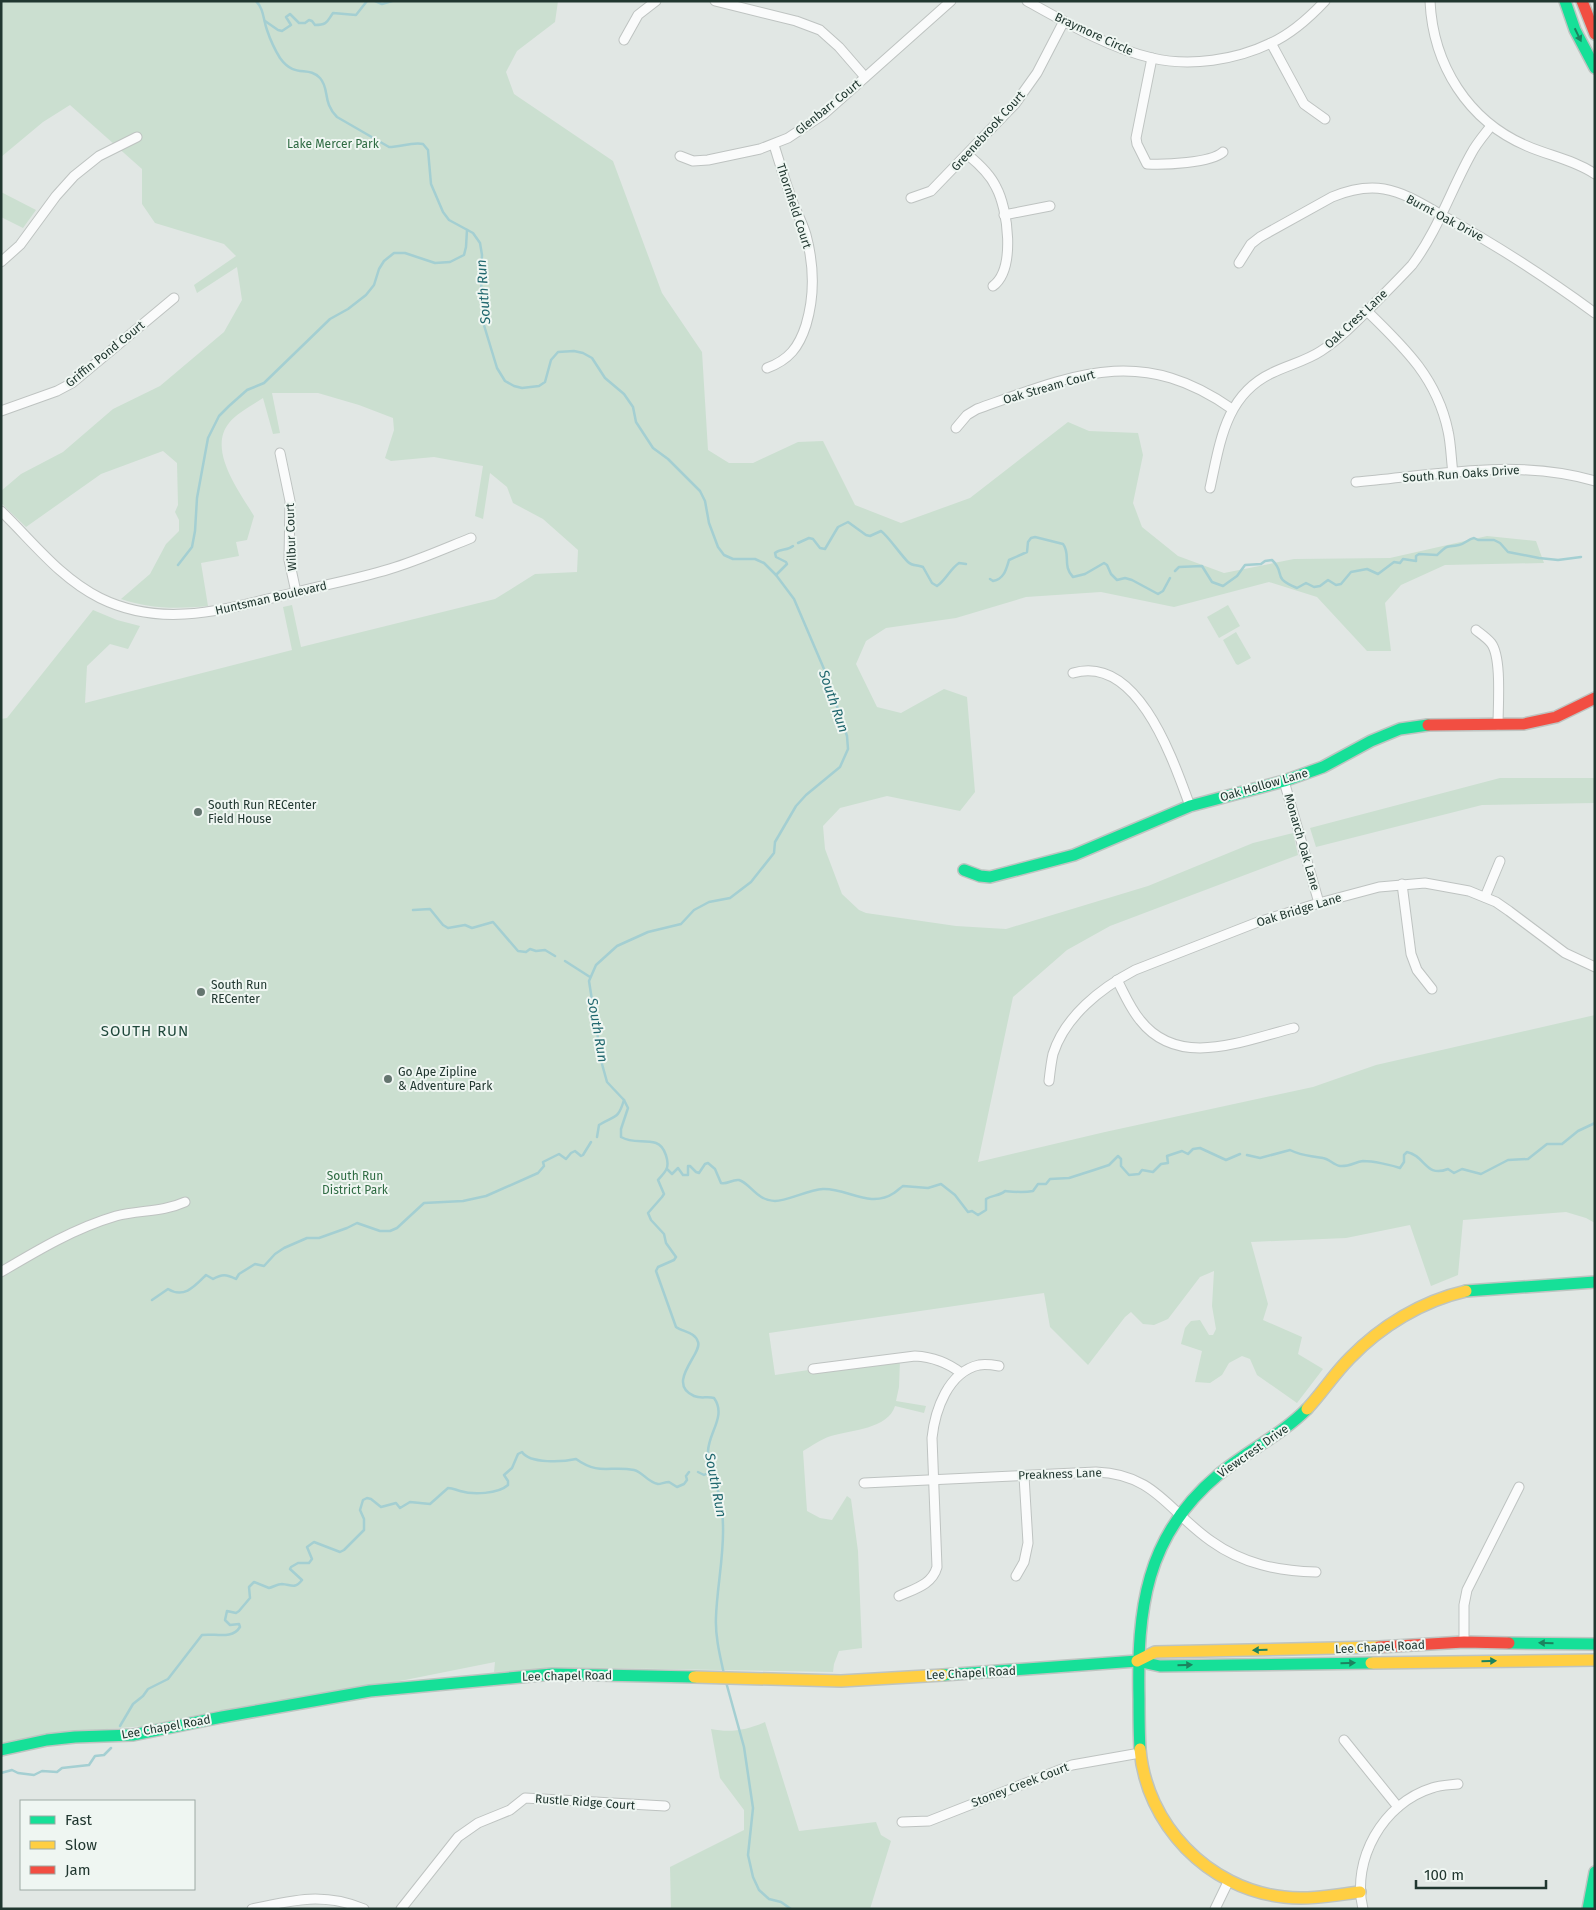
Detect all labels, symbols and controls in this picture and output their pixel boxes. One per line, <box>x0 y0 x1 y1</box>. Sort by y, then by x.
street label: Braymore Circle <box>1052 10 1136 58</box>
one-way arrow <box>1574 28 1582 43</box>
street label: Glenbarr Court <box>792 76 864 138</box>
street label: Greenebrook Court <box>948 88 1028 174</box>
park label: Lake Mercer Park <box>287 137 380 151</box>
street label: Thornfield Court <box>774 162 815 251</box>
street label: Burnt Oak Drive <box>1404 192 1486 244</box>
water label: South Run <box>473 259 494 326</box>
street label: Oak Crest Lane <box>1322 286 1390 352</box>
street label: Griffin Pond Court <box>63 318 148 390</box>
street label: Oak Stream Court <box>1001 367 1097 407</box>
street label: South Run Oaks Drive <box>1402 463 1520 485</box>
street label: Wilbur Court <box>283 502 299 571</box>
street label: Huntsman Boulevard <box>214 578 328 618</box>
water label: South Run <box>815 667 852 735</box>
street label: Oak Hollow Lane <box>1218 766 1310 804</box>
street label: Monarch Oak Lane <box>1281 792 1323 892</box>
place label: South Run RECenter Field House <box>208 798 317 826</box>
marker: South Run RECenter Field House <box>192 806 204 818</box>
street label: Oak Bridge Lane <box>1255 890 1343 930</box>
place label: South Run RECenter <box>211 978 267 1006</box>
marker: South Run RECenter <box>195 986 207 998</box>
water label: South Run <box>583 996 612 1064</box>
district label: SOUTH RUN <box>101 1022 189 1040</box>
place label: Go Ape Zipline & Adventure Park <box>398 1065 493 1093</box>
marker: Go Ape Zipline & Adventure Park <box>382 1073 394 1085</box>
park label: South Run District Park <box>322 1169 389 1197</box>
street label: Viewcrest Drive <box>1215 1421 1291 1481</box>
water label: South Run <box>701 1451 730 1519</box>
street label: Preakness Lane <box>1018 1466 1102 1482</box>
street label: Lee Chapel Road <box>1335 1638 1425 1656</box>
one-way arrow <box>1538 1639 1554 1647</box>
one-way arrow <box>1251 1646 1267 1654</box>
one-way arrow <box>1482 1657 1498 1665</box>
one-way arrow <box>1340 1659 1356 1667</box>
one-way arrow <box>1177 1661 1193 1669</box>
street label: Lee Chapel Road <box>926 1664 1016 1682</box>
street label: Lee Chapel Road <box>522 1668 612 1684</box>
street label: Lee Chapel Road <box>120 1712 212 1742</box>
street label: Stoney Creek Court <box>969 1760 1071 1810</box>
street label: Rustle Ridge Court <box>535 1792 636 1813</box>
legend <box>20 1800 195 1890</box>
text: Fast <box>65 1811 92 1829</box>
text: Slow <box>65 1836 97 1854</box>
scale bar <box>1416 1858 1546 1890</box>
text: Jam <box>65 1861 91 1879</box>
text: 100 m <box>1424 1866 1464 1884</box>

